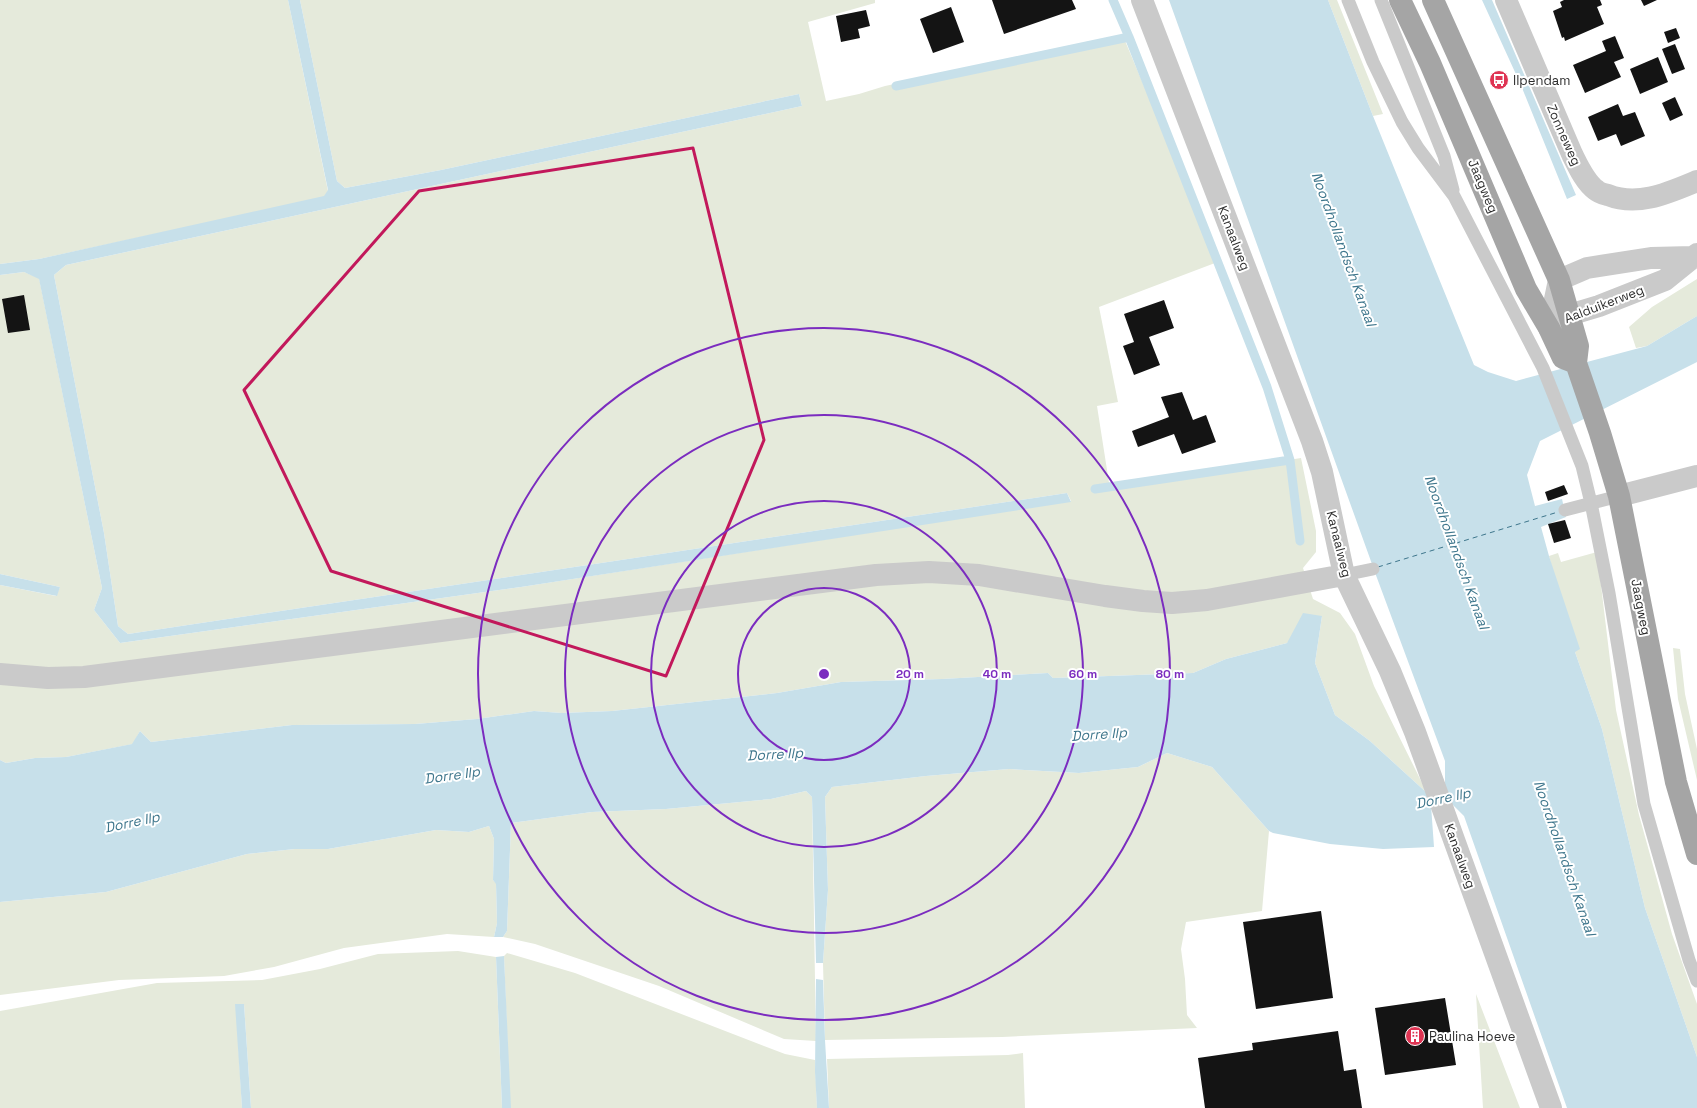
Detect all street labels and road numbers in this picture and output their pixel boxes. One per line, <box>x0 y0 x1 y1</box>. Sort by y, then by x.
street label: Zonneweg <box>1543 102 1585 168</box>
street label: Jaagweg <box>1464 157 1502 215</box>
street label: Kanaalweg <box>1214 203 1254 273</box>
street label: Aalduikerweg <box>1562 281 1646 327</box>
street label: Kanaalweg <box>1323 509 1355 579</box>
street label: Jaagweg <box>1627 577 1655 637</box>
street label: Kanaalweg <box>1440 821 1480 891</box>

